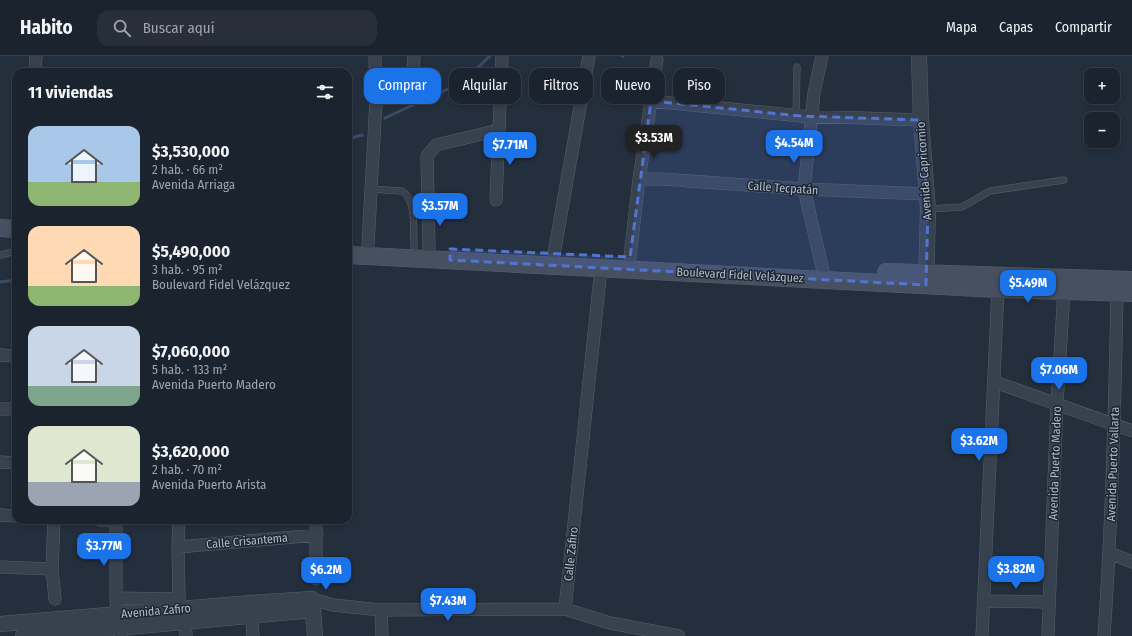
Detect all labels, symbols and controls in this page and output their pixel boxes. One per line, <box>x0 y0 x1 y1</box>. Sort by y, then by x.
search box <box>97 10 377 46</box>
text: Habito <box>20 16 73 39</box>
icon: search <box>111 17 133 39</box>
text: Buscar aquí <box>143 19 214 37</box>
text: Mapa <box>946 19 977 36</box>
text: Capas <box>999 19 1033 36</box>
text: Compartir <box>1055 19 1112 36</box>
chip: Comprar <box>364 68 441 104</box>
chip: Alquilar <box>449 68 521 104</box>
chip: Filtros <box>529 68 593 104</box>
chip: Nuevo <box>601 68 665 104</box>
chip: Piso <box>673 68 725 104</box>
map controls <box>1084 68 1120 148</box>
button: + <box>1084 68 1120 104</box>
icon: filters <box>314 81 336 103</box>
text: 11 viviendas <box>28 82 113 103</box>
button: − <box>1084 112 1120 148</box>
street label: Avenida Capricornio <box>914 121 934 221</box>
pin: $3.53M <box>621 125 687 159</box>
text: $3.53M <box>635 130 673 145</box>
pin: $4.54M <box>761 130 827 164</box>
pin: $7.71M <box>477 132 543 166</box>
text: $4.54M <box>775 135 813 150</box>
text: $7.71M <box>492 137 528 152</box>
text: $3,530,000 <box>152 141 230 162</box>
icon: home <box>60 142 108 190</box>
text: 2 hab. · 66 m² <box>152 162 223 177</box>
text: Avenida Arriaga <box>152 177 235 192</box>
street label: Calle Tecpatán <box>747 179 819 197</box>
pin: $3.57M <box>407 193 473 227</box>
text: $3.57M <box>422 198 458 213</box>
text: $5,490,000 <box>152 241 230 262</box>
icon: home <box>60 242 108 290</box>
text: 3 hab. · 95 m² <box>152 262 223 277</box>
street label: Boulevard Fidel Velázquez <box>676 265 804 285</box>
pin: $5.49M <box>995 270 1061 304</box>
text: $5.49M <box>1009 275 1047 290</box>
text: Boulevard Fidel Velázquez <box>152 277 290 292</box>
text: $7,060,000 <box>152 341 230 362</box>
icon: home <box>60 342 108 390</box>
pin: $7.06M <box>1026 357 1092 391</box>
text: 5 hab. · 133 m² <box>152 362 227 377</box>
text: $7.06M <box>1040 362 1078 377</box>
text: Avenida Puerto Madero <box>152 377 276 392</box>
street label: Avenida Puerto Madero <box>1046 406 1064 520</box>
street label: Avenida Puerto Vallarta <box>1104 406 1122 522</box>
pin: $3.62M <box>946 428 1012 462</box>
text: $3.62M <box>960 433 998 448</box>
text: $3,620,000 <box>152 441 230 462</box>
icon: home <box>60 442 108 490</box>
text: 2 hab. · 70 m² <box>152 462 222 477</box>
text: Avenida Puerto Arista <box>152 477 266 492</box>
street label: Calle Zafiro <box>561 526 581 582</box>
street label: Calle Crisantema <box>206 530 289 552</box>
pin: $3.77M <box>71 533 137 567</box>
text: $3.77M <box>86 538 122 553</box>
pin: $3.82M <box>983 556 1049 590</box>
pin: $6.2M <box>298 557 354 591</box>
text: $3.82M <box>997 561 1035 576</box>
text: $6.2M <box>310 562 342 577</box>
pin: $7.43M <box>415 588 481 622</box>
text: $7.43M <box>430 593 466 608</box>
street label: Avenida Zafiro <box>121 601 191 621</box>

